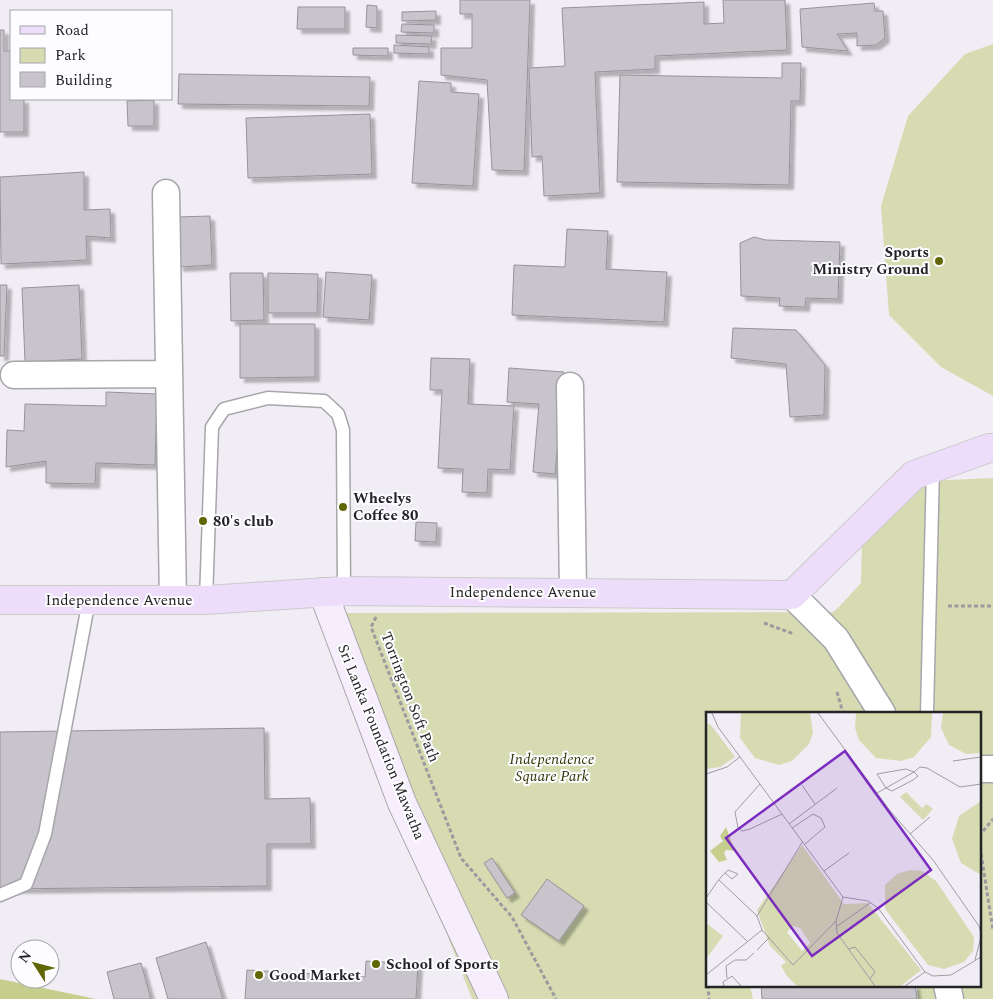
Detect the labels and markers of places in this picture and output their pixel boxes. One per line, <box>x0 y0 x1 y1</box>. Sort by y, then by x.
place label: Sports Ministry Ground <box>812 241 929 281</box>
marker: Sports Ministry Ground <box>933 255 945 267</box>
place label: Wheelys Coffee 80 <box>353 487 418 527</box>
marker: Wheelys Coffee 80 <box>337 501 349 513</box>
place label: 80's club <box>213 510 274 533</box>
marker: 80's club <box>197 515 209 527</box>
place label: School of Sports <box>386 953 498 976</box>
marker: School of Sports <box>370 958 382 970</box>
place label: Good Market <box>269 964 361 987</box>
marker: Good Market <box>253 969 265 981</box>

